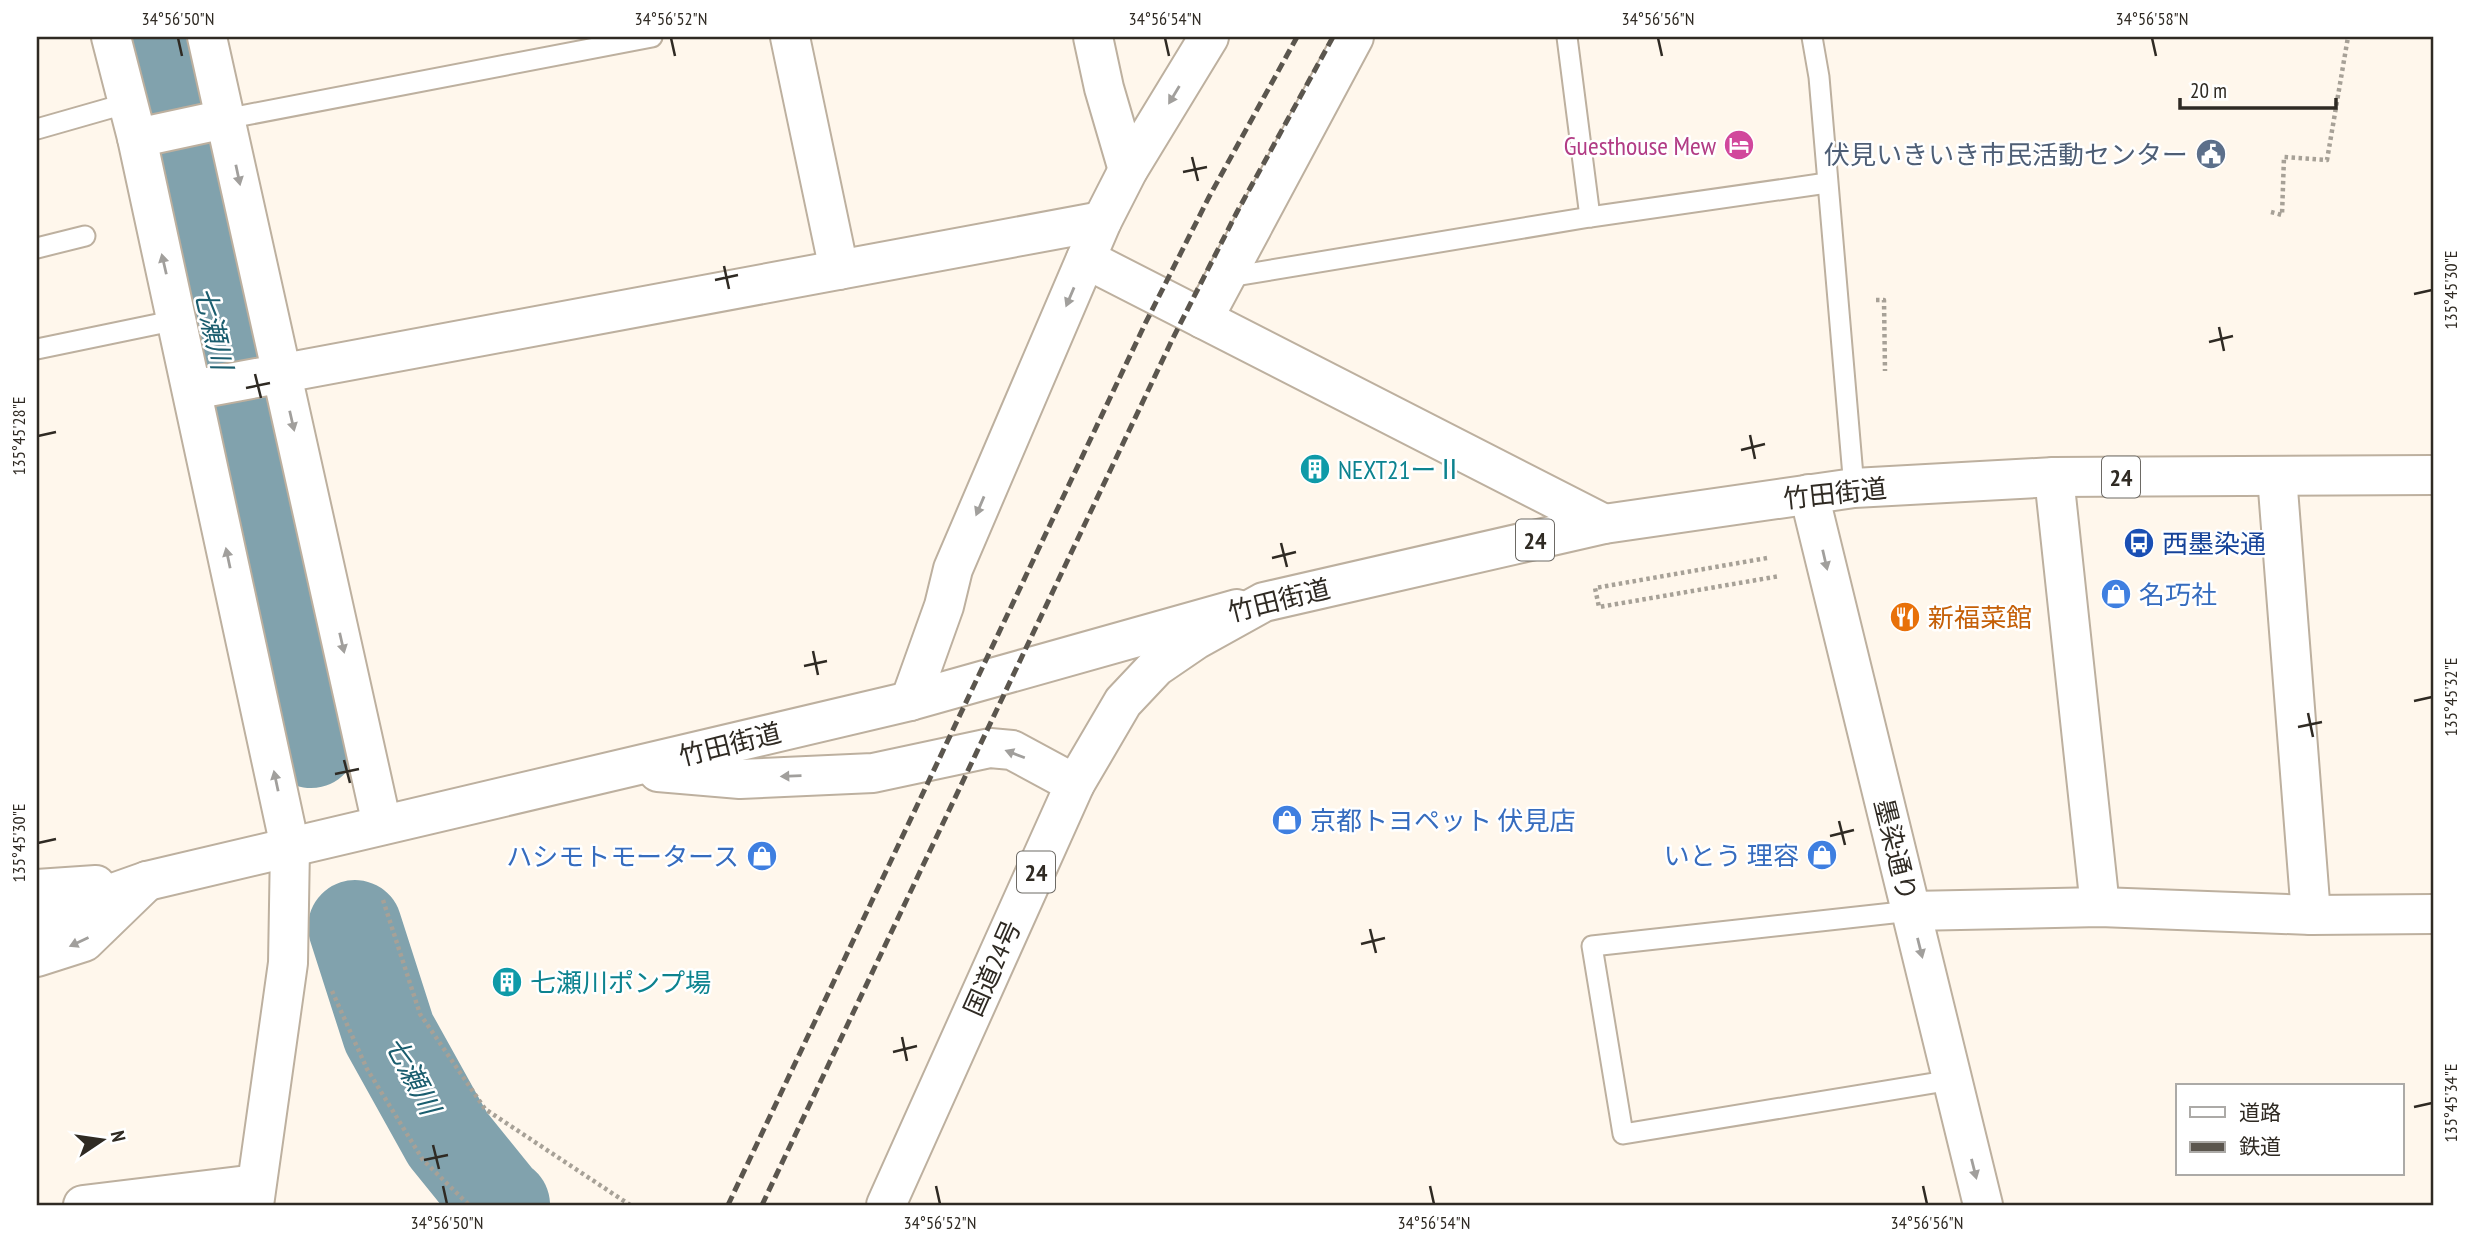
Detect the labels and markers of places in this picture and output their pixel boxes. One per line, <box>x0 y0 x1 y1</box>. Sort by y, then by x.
hotel icon: Guesthouse Mew <box>1722 128 1756 162</box>
place label: Guesthouse Mew <box>1564 129 1717 162</box>
public building icon: 伏見いきいき市民活動センター <box>2194 137 2228 171</box>
place label: 伏見いきいき市民活動センター <box>1824 138 2188 171</box>
building icon: NEXT21ーⅡ <box>1298 452 1332 486</box>
place label: NEXT21ーⅡ <box>1338 453 1462 486</box>
bus stop icon: 西墨染通 <box>2122 526 2156 560</box>
place label: 西墨染通 <box>2162 527 2266 560</box>
shop icon: 名巧社 <box>2099 577 2133 611</box>
place label: 名巧社 <box>2139 578 2217 611</box>
restaurant icon: 新福菜館 <box>1888 600 1922 634</box>
place label: 新福菜館 <box>1928 601 2032 634</box>
shop icon: 京都トヨペット 伏見店 <box>1270 803 1304 837</box>
place label: 京都トヨペット 伏見店 <box>1310 804 1576 837</box>
shop icon: いとう 理容 <box>1805 838 1839 872</box>
shop icon: ハシモトモータース <box>745 839 779 873</box>
place label: いとう 理容 <box>1663 839 1799 872</box>
place label: ハシモトモータース <box>506 840 739 873</box>
building icon: 七瀬川ポンプ場 <box>490 965 524 999</box>
place label: 七瀬川ポンプ場 <box>530 966 711 999</box>

